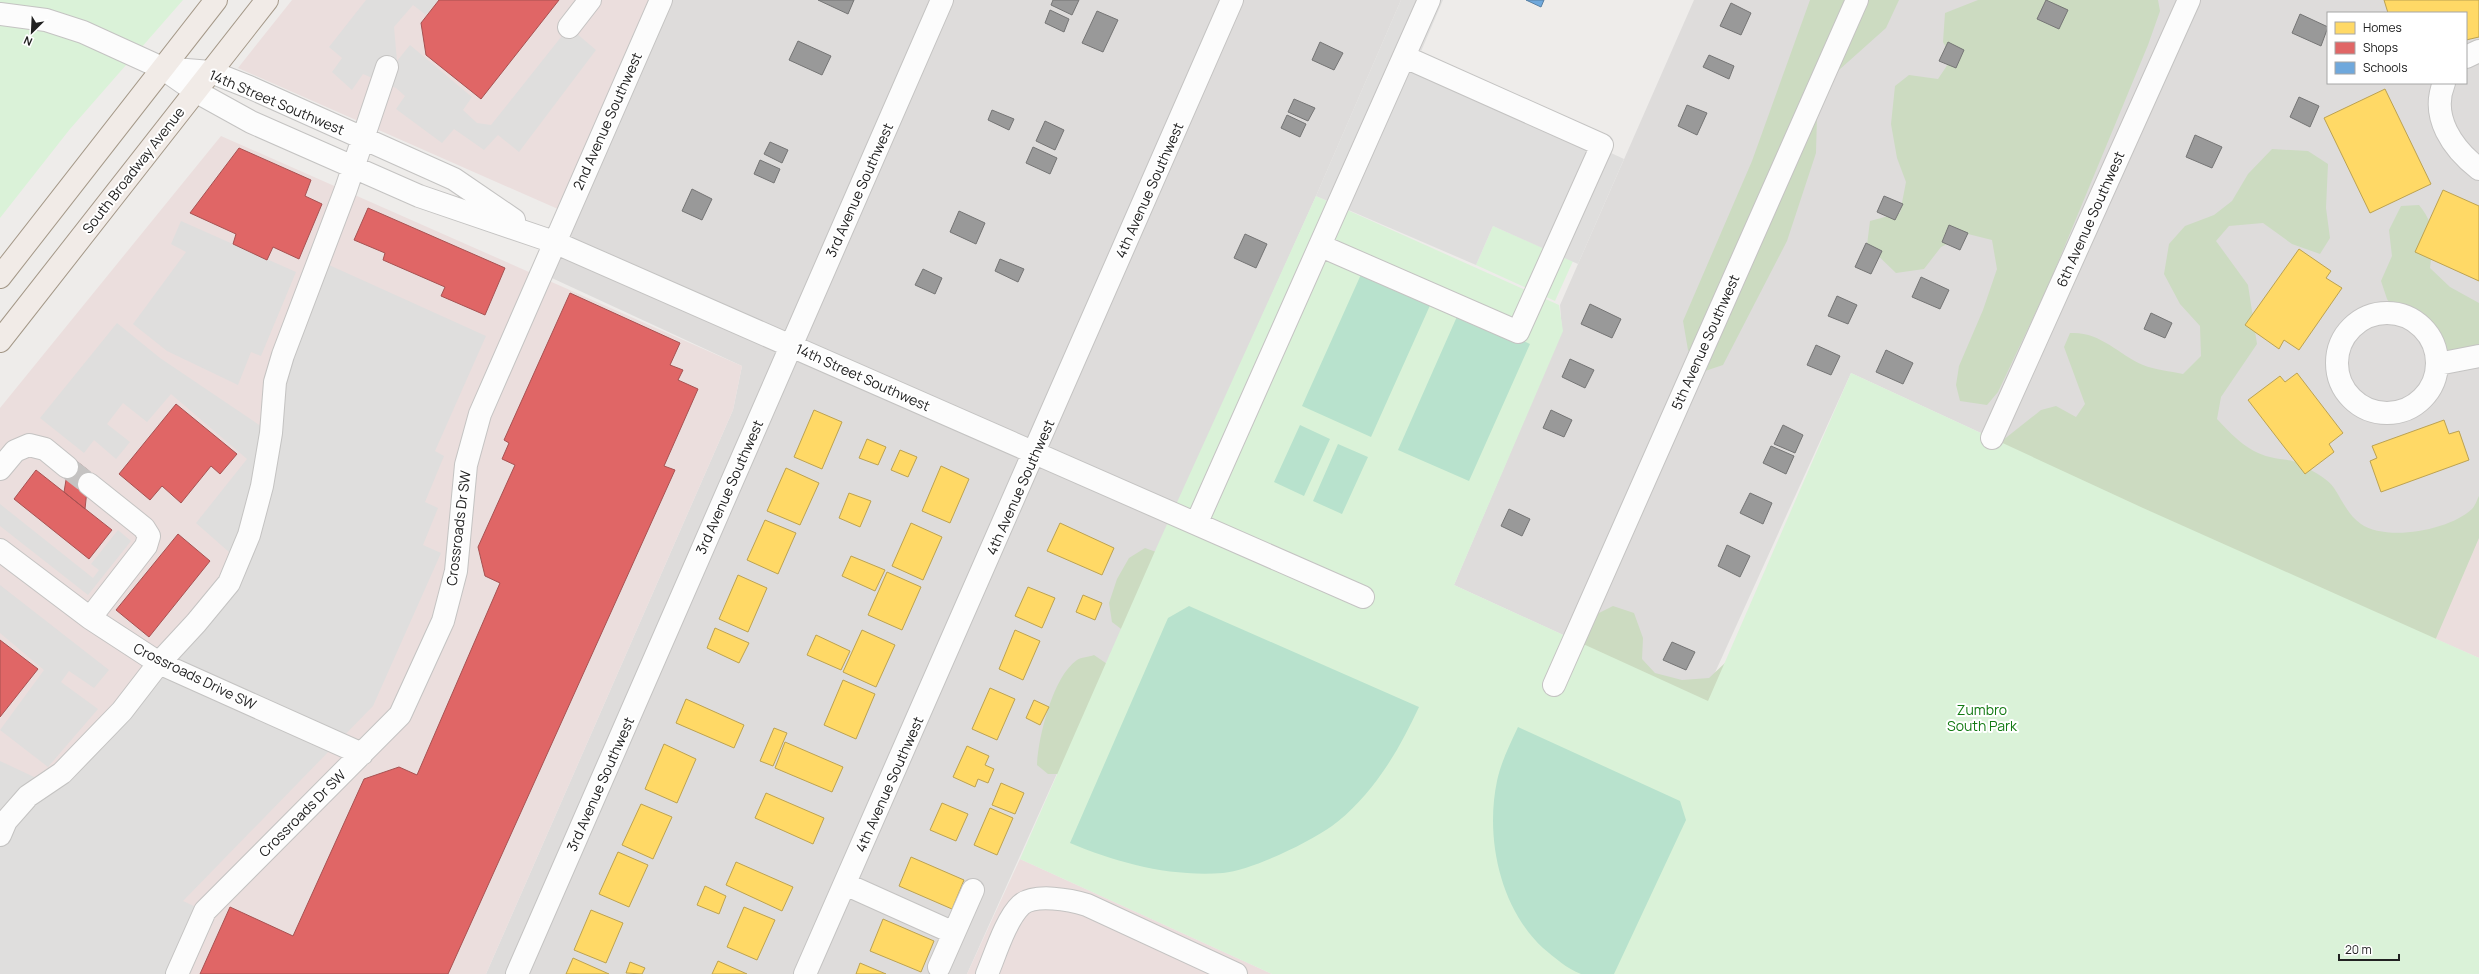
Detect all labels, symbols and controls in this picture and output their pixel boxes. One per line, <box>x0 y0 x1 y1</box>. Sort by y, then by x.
north arrow <box>12 12 52 52</box>
legend <box>2327 12 2467 84</box>
text: Homes <box>2363 19 2402 36</box>
text: N <box>21 33 34 50</box>
text: Shops <box>2363 39 2398 56</box>
street label: 2nd Avenue Southwest <box>568 49 646 193</box>
text: Schools <box>2363 59 2407 76</box>
street label: 14th Street Southwest <box>206 65 348 139</box>
street label: South Broadway Avenue <box>78 103 188 237</box>
street label: 3rd Avenue Southwest <box>821 119 897 260</box>
street label: 4th Avenue Southwest <box>1111 119 1188 261</box>
street label: 6th Avenue Southwest <box>2051 148 2129 290</box>
street label: 5th Avenue Southwest <box>1667 271 1744 413</box>
street label: 14th Street Southwest <box>793 339 933 415</box>
street label: 3rd Avenue Southwest <box>691 416 767 557</box>
street label: 4th Avenue Southwest <box>982 416 1059 558</box>
street label: Crossroads Dr SW <box>442 469 474 587</box>
street label: Crossroads Drive SW <box>131 638 259 714</box>
park label: Zumbro South Park <box>1947 700 2018 735</box>
street label: 3rd Avenue Southwest <box>562 713 638 854</box>
street label: 4th Avenue Southwest <box>851 713 928 855</box>
street label: Crossroads Dr SW <box>254 765 350 861</box>
scale bar <box>2339 936 2399 962</box>
text: 20 m <box>2345 941 2372 958</box>

